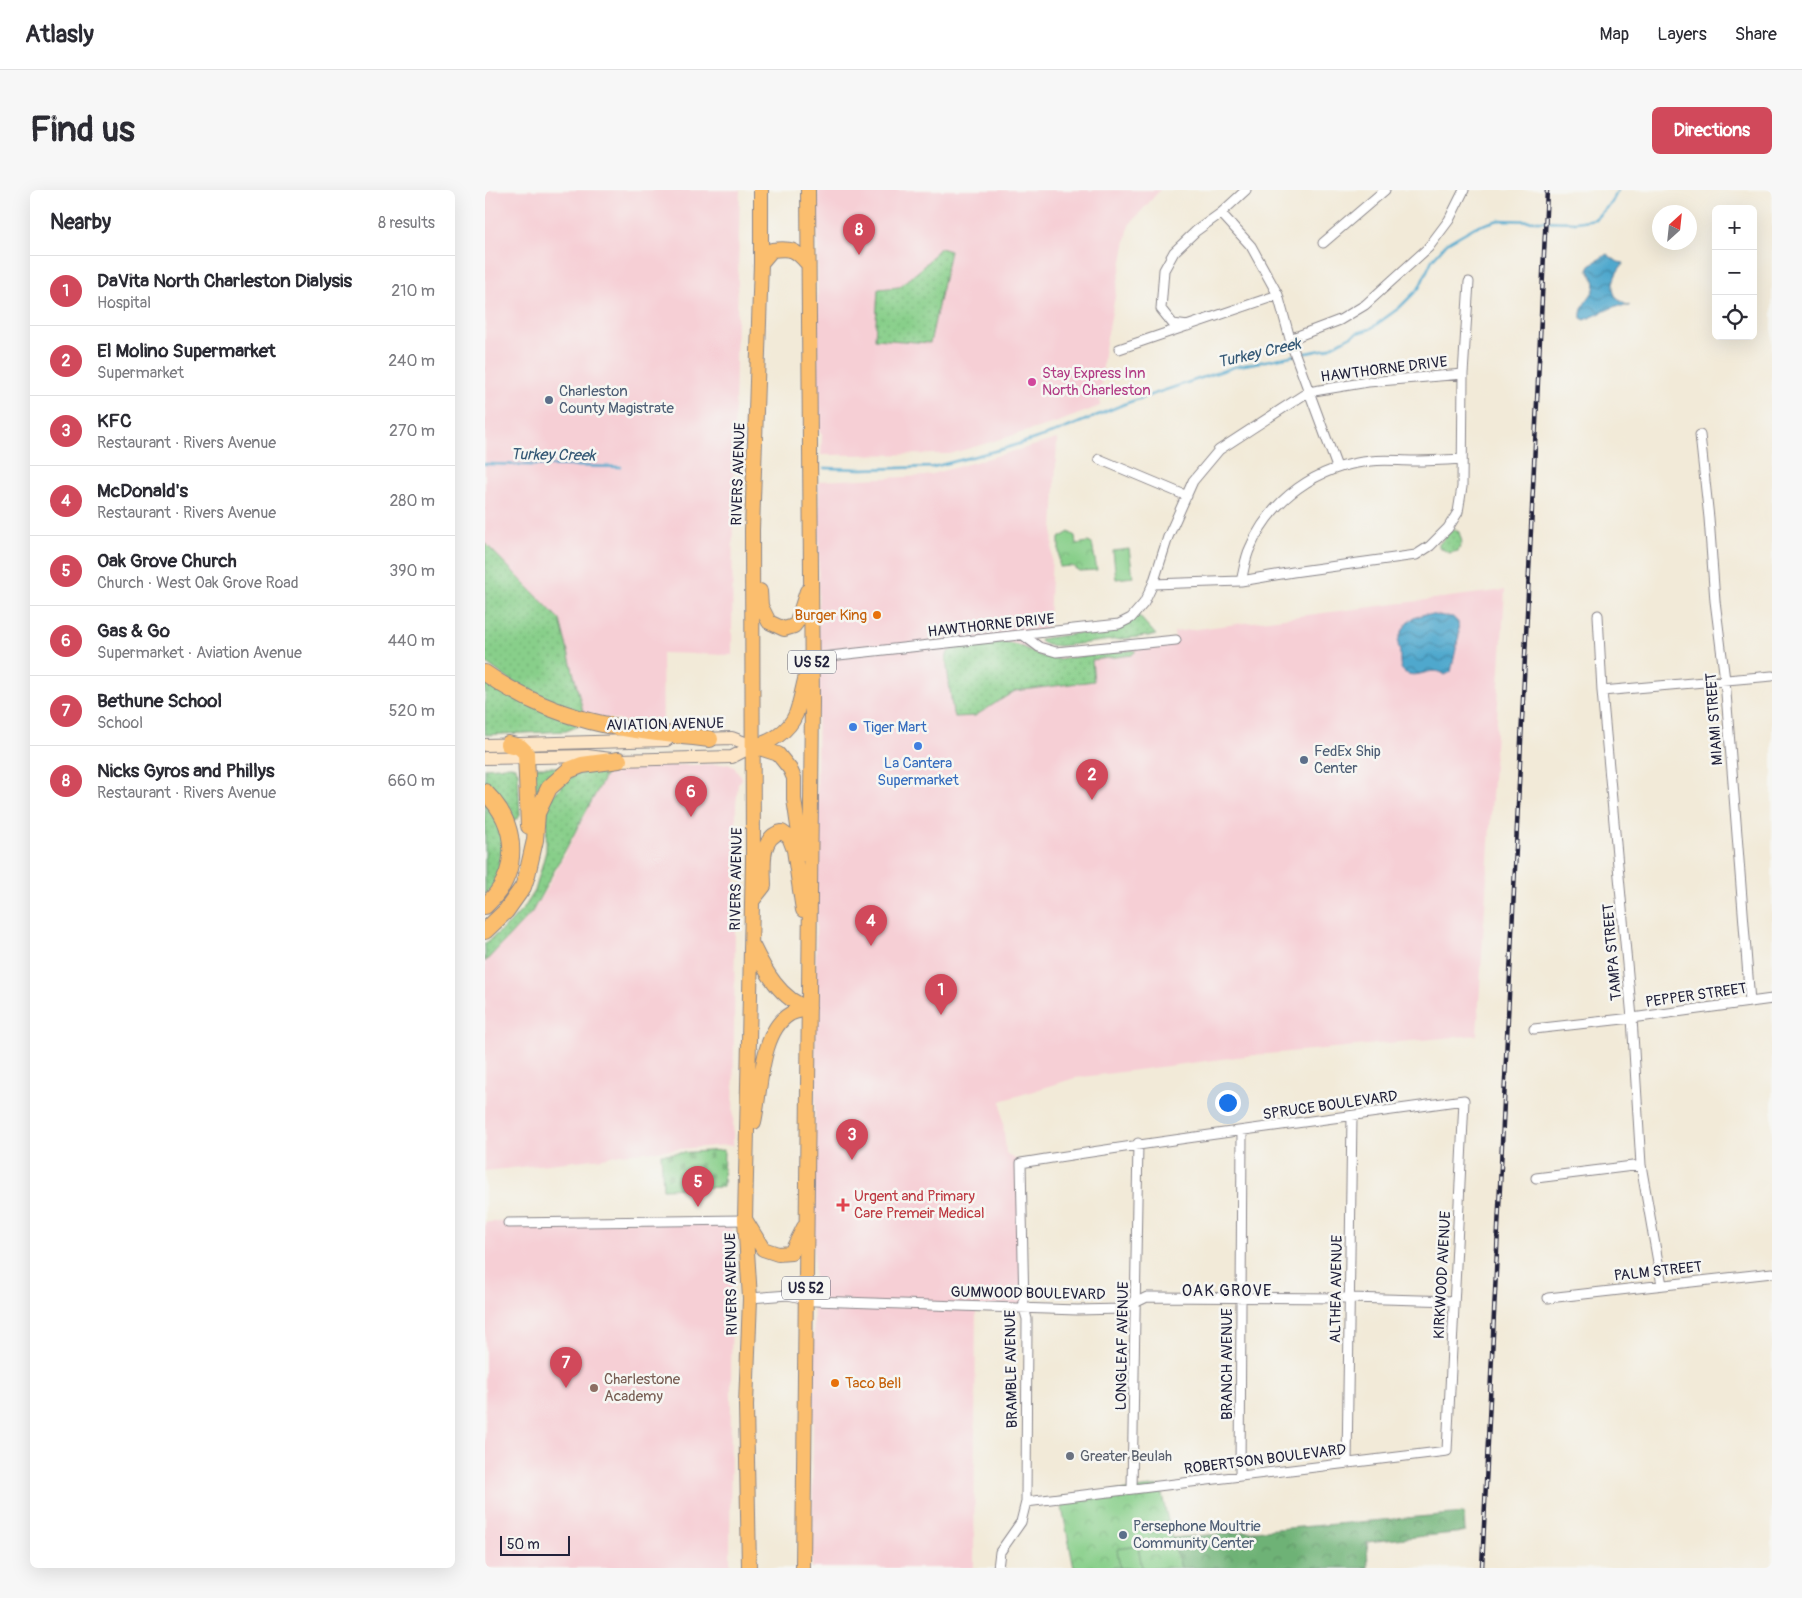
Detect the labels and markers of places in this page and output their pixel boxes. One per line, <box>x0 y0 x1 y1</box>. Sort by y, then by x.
pin: 8 <box>843 214 875 255</box>
place label: Stay Express Inn North Charleston <box>1042 364 1151 400</box>
marker: Stay Express Inn North Charleston <box>1026 376 1038 388</box>
place label: Charleston County Magistrate <box>559 382 675 418</box>
marker: Charleston County Magistrate <box>543 394 555 406</box>
place label: Burger King <box>794 606 867 625</box>
marker: Burger King <box>871 609 883 621</box>
place label: Tiger Mart <box>863 718 928 737</box>
marker: Tiger Mart <box>847 721 859 733</box>
marker: La Cantera Supermarket <box>912 740 924 752</box>
place label: FedEx Ship Center <box>1314 742 1381 778</box>
place label: La Cantera Supermarket <box>877 754 960 790</box>
marker: FedEx Ship Center <box>1298 754 1310 766</box>
pin: 2 <box>1076 759 1108 800</box>
pin: 6 <box>675 776 707 817</box>
pin: 4 <box>855 905 887 946</box>
pin: 1 <box>925 974 957 1015</box>
pin: 3 <box>836 1119 868 1160</box>
pin: 5 <box>682 1166 714 1207</box>
place label: Urgent and Primary Care Premeir Medical <box>854 1187 985 1223</box>
marker: Urgent and Primary Care Premeir Medical <box>836 1198 850 1212</box>
pin: 7 <box>550 1347 582 1388</box>
place label: Charlestone Academy <box>604 1370 681 1406</box>
place label: Taco Bell <box>845 1374 901 1393</box>
marker: Taco Bell <box>829 1377 841 1389</box>
marker: Charlestone Academy <box>588 1382 600 1394</box>
place label: Greater Beulah <box>1080 1447 1172 1466</box>
marker: Greater Beulah <box>1064 1450 1076 1462</box>
place label: Persephone Moultrie Community Center <box>1133 1517 1261 1553</box>
marker: Persephone Moultrie Community Center <box>1117 1529 1129 1541</box>

